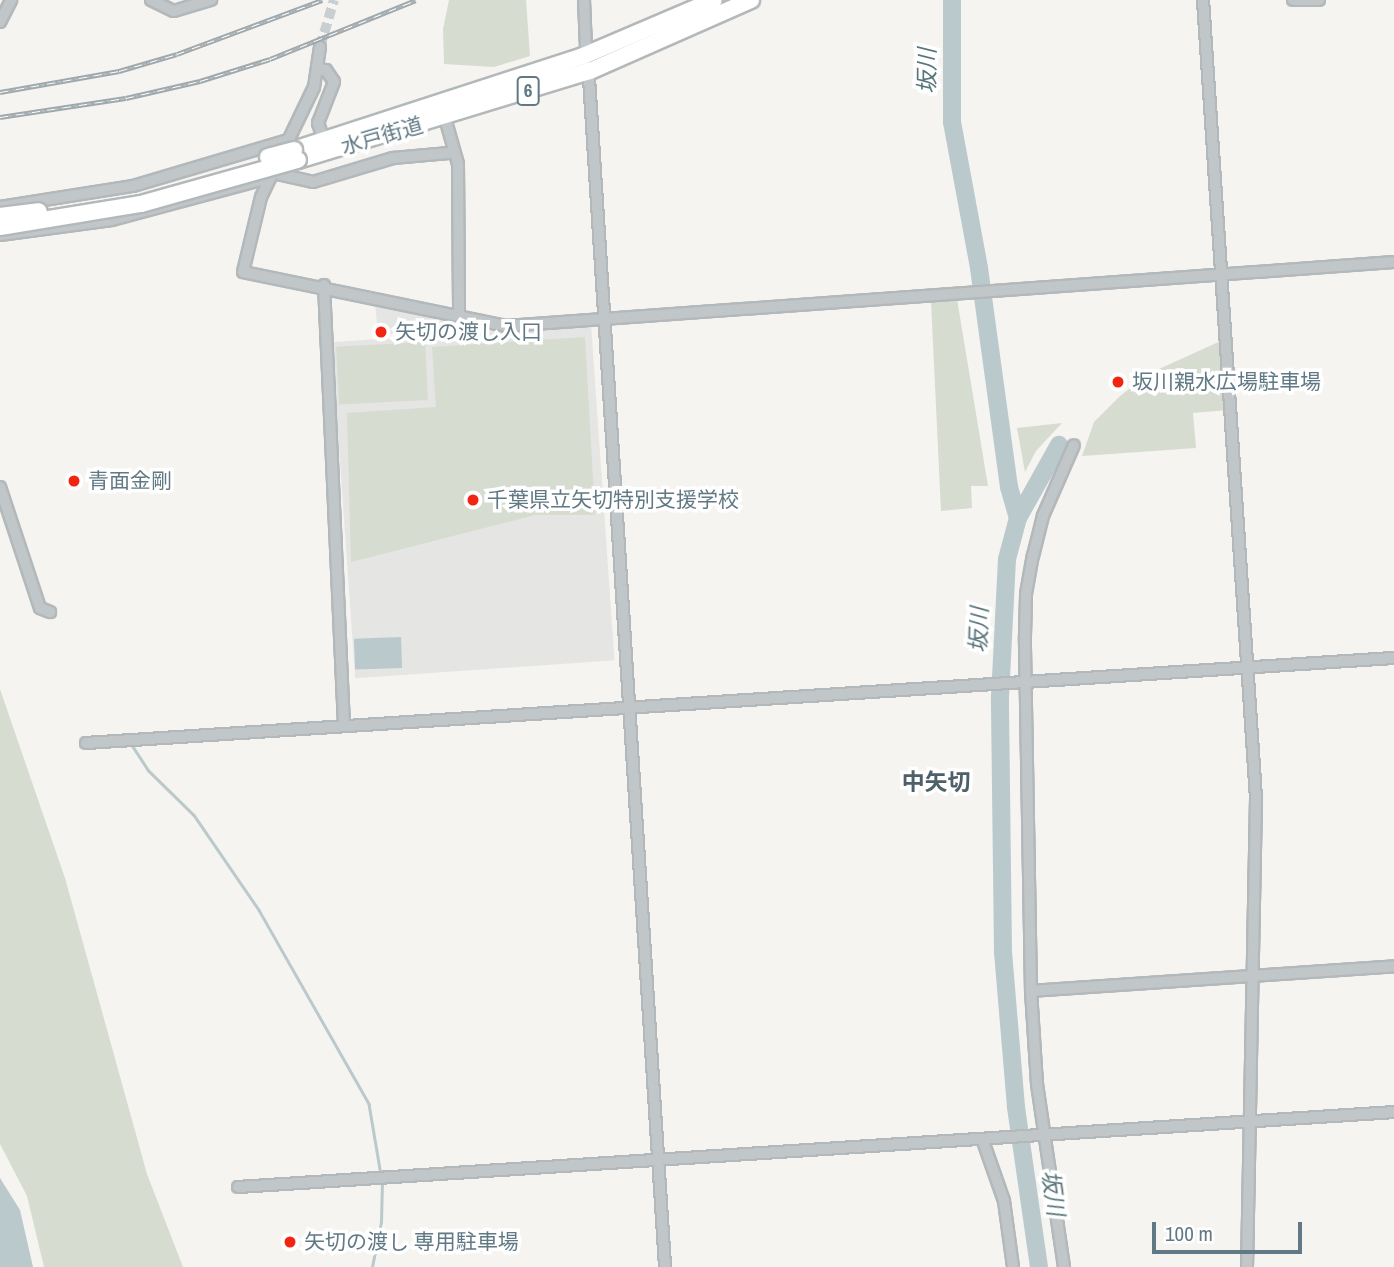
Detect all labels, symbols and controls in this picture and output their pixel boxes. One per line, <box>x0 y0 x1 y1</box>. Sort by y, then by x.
water label: 坂川 <box>913 48 941 94</box>
road number: 6 <box>516 76 540 106</box>
street label: 水戸街道 <box>338 112 426 160</box>
place label: 矢切の渡し入口 <box>395 319 542 345</box>
marker: 矢切の渡し入口 <box>373 324 389 340</box>
place label: 坂川親水広場駐車場 <box>1132 369 1321 395</box>
marker: 坂川親水広場駐車場 <box>1110 374 1126 390</box>
place label: 青面金剛 <box>88 468 172 494</box>
marker: 青面金剛 <box>66 473 82 489</box>
place label: 千葉県立矢切特別支援学校 <box>487 487 739 513</box>
marker: 千葉県立矢切特別支援学校 <box>465 492 481 508</box>
water label: 坂川 <box>964 607 994 653</box>
district label: 中矢切 <box>902 768 970 796</box>
water label: 坂川 <box>1036 1168 1070 1218</box>
scale bar <box>1156 1208 1306 1252</box>
text: 100 m <box>1165 1219 1213 1248</box>
place label: 矢切の渡し 専用駐車場 <box>304 1229 519 1255</box>
marker: 矢切の渡し 専用駐車場 <box>282 1234 298 1250</box>

